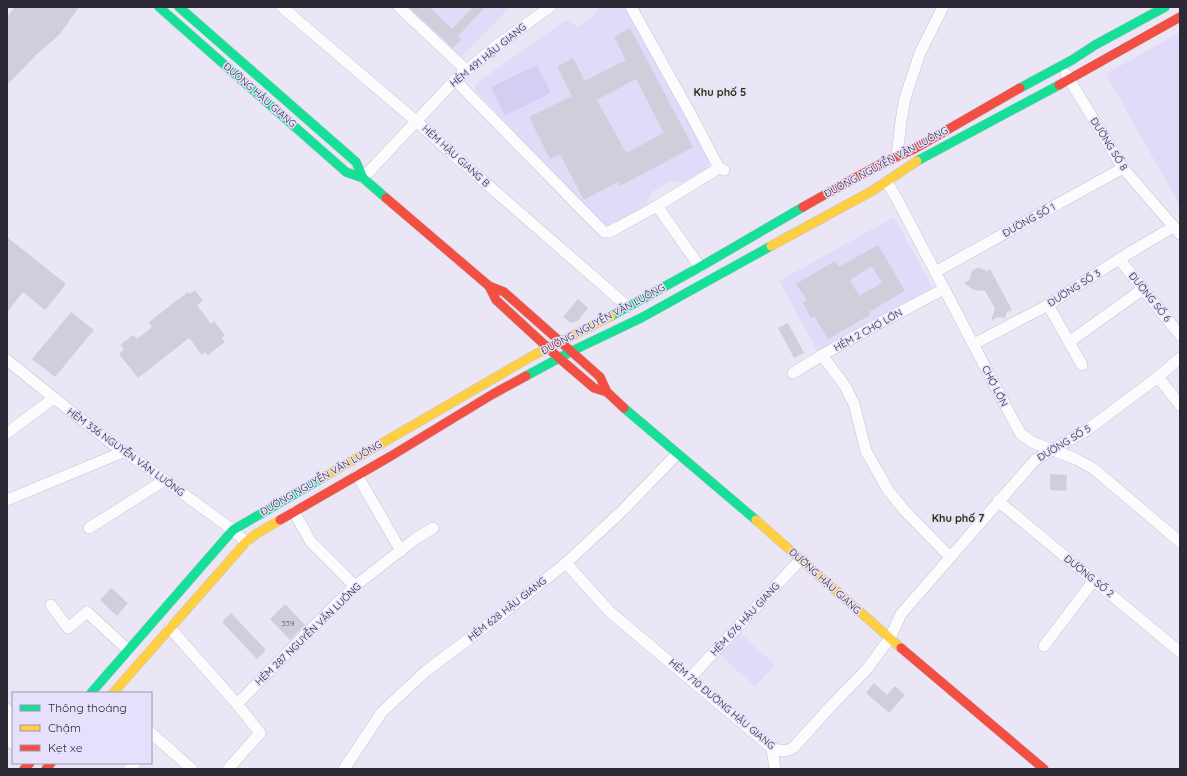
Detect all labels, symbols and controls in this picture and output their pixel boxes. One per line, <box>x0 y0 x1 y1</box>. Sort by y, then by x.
street label: HẺM 491 HẬU GIANG <box>447 20 529 90</box>
street label: ĐƯỜNG HẬU GIANG <box>221 60 299 130</box>
district label: Khu phố 5 <box>694 85 746 99</box>
street label: ĐƯỜNG SỐ 8 <box>1087 115 1131 173</box>
street label: HẺM HẬU GIANG B <box>419 122 493 190</box>
street label: ĐƯỜNG NGUYỄN VĂN LUÔNG <box>822 124 950 200</box>
street label: ĐƯỜNG SỐ 1 <box>1000 200 1058 240</box>
street label: ĐƯỜNG SỐ 3 <box>1045 267 1103 309</box>
street label: ĐƯỜNG SỐ 6 <box>1126 269 1174 325</box>
street label: ĐƯỜNG NGUYỄN VĂN LUÔNG <box>539 281 667 357</box>
street label: HẺM 2 CHỢ LỚN <box>831 306 905 354</box>
street label: CHỢ LỚN <box>979 363 1011 409</box>
street label: HẺM 336 NGUYỄN VĂN LUÔNG <box>65 405 187 499</box>
street label: ĐƯỜNG SỐ 5 <box>1035 422 1093 464</box>
street label: ĐƯỜNG NGUYỄN VĂN LUÔNG <box>258 438 384 518</box>
district label: Khu phố 7 <box>932 511 984 525</box>
street label: ĐƯỜNG HẬU GIANG <box>786 545 864 617</box>
street label: ĐƯỜNG SỐ 2 <box>1061 552 1117 600</box>
street label: HẺM 628 HẬU GIANG <box>465 574 549 644</box>
street label: HẺM 287 NGUYỄN VĂN LUÔNG <box>252 580 364 688</box>
street label: HẺM 676 HẬU GIANG <box>708 580 782 658</box>
house number: 339 <box>282 618 295 628</box>
street label: HẺM 710 ĐƯỜNG HẬU GIANG <box>666 656 778 752</box>
legend <box>12 692 152 764</box>
text: Thông thoáng <box>48 700 127 715</box>
text: Chậm <box>48 720 81 735</box>
text: Kẹt xe <box>48 740 83 755</box>

